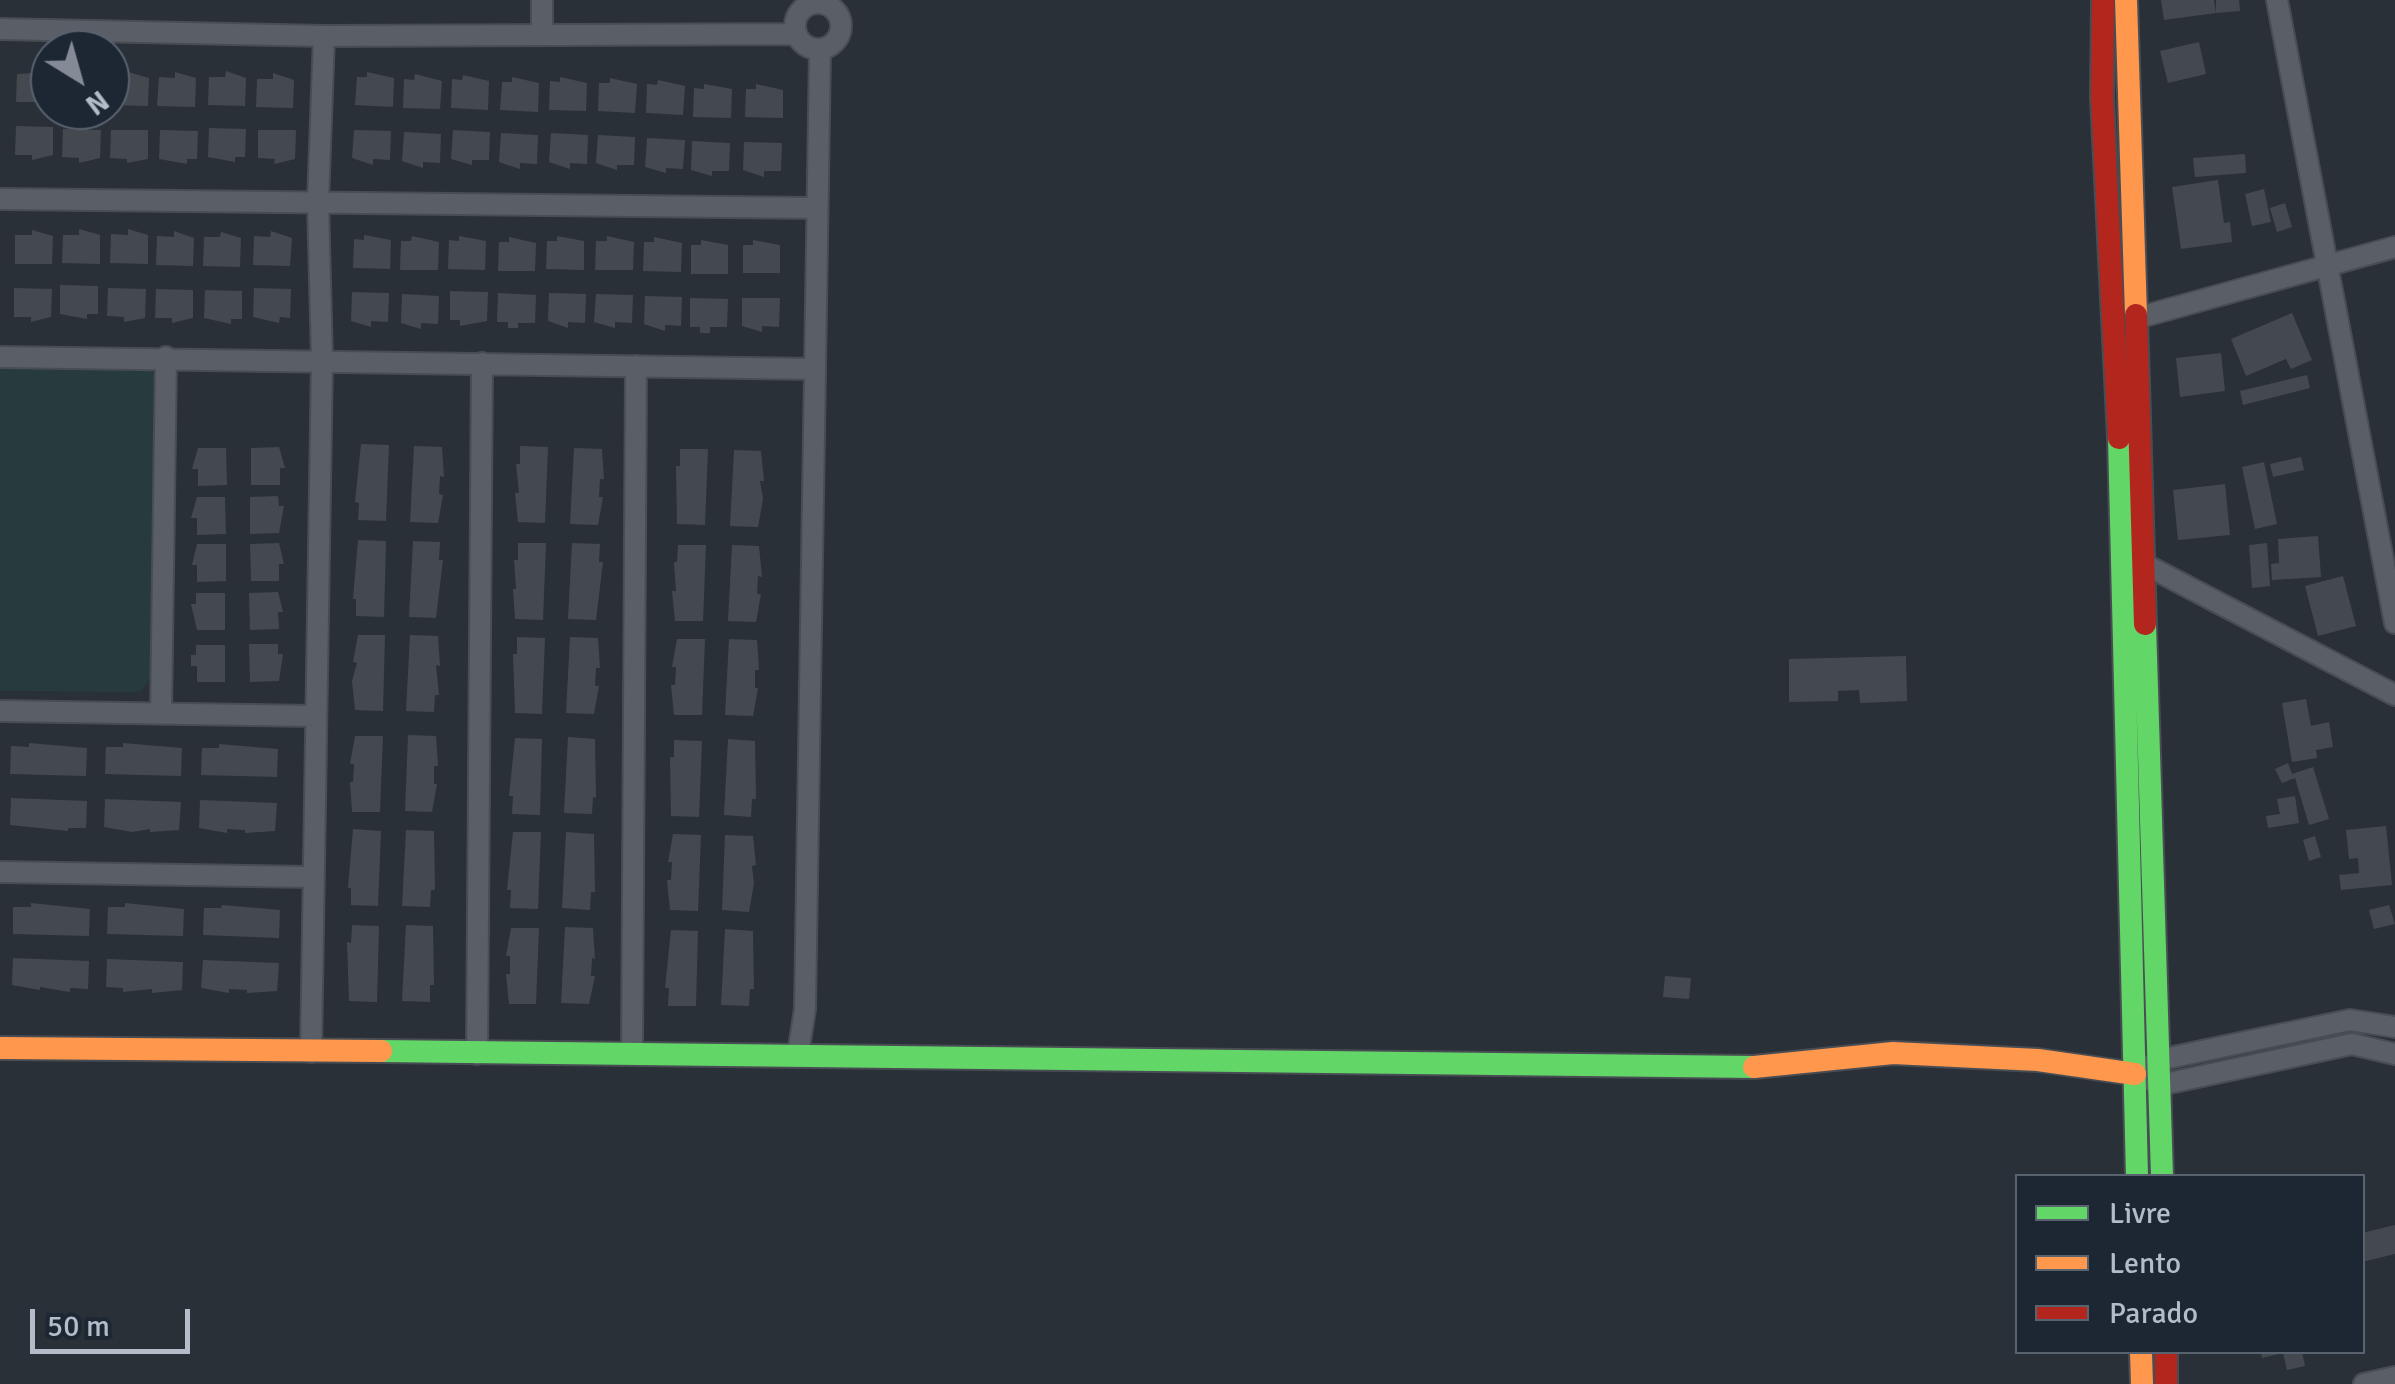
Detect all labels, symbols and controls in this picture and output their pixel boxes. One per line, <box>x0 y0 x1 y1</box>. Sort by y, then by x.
north arrow <box>30 30 130 130</box>
text: N <box>79 83 115 122</box>
legend <box>2015 1174 2365 1354</box>
text: Livre <box>2109 1195 2171 1232</box>
text: Lento <box>2109 1245 2181 1282</box>
scale bar <box>35 1289 195 1351</box>
text: Parado <box>2109 1295 2198 1332</box>
text: 50 m <box>47 1308 110 1345</box>

